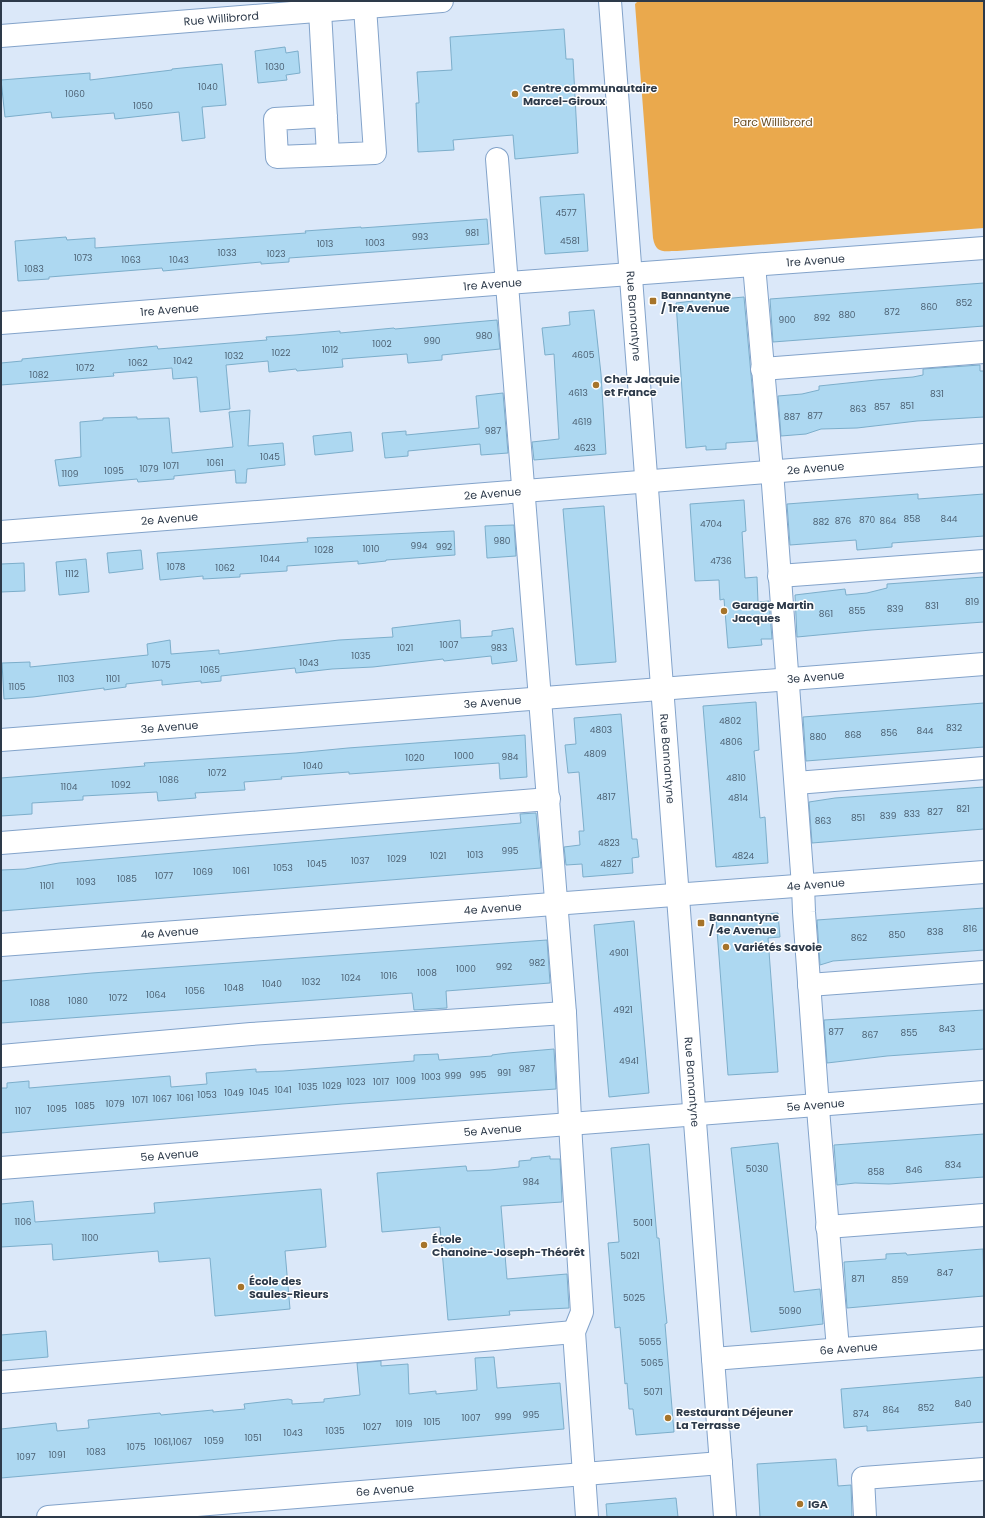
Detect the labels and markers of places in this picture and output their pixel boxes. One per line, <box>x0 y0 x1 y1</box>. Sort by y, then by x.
place label: Centre communautaire Marcel-Giroux <box>523 80 657 109</box>
marker: Centre communautaire Marcel-Giroux <box>510 89 520 99</box>
place label: Bannantyne / 1re Avenue <box>661 287 731 316</box>
marker: Bannantyne / 1re Avenue <box>648 296 658 306</box>
place label: Chez Jacquie et France <box>604 371 680 400</box>
marker: Chez Jacquie et France <box>591 380 601 390</box>
place label: Garage Martin Jacques <box>732 597 814 626</box>
marker: Garage Martin Jacques <box>719 606 729 616</box>
place label: Bannantyne / 4e Avenue <box>709 909 779 938</box>
marker: Bannantyne / 4e Avenue <box>696 918 706 928</box>
place label: Variétés Savoie <box>734 939 822 955</box>
marker: Variétés Savoie <box>721 942 731 952</box>
place label: École Chanoine-Joseph-Théorêt <box>432 1231 585 1260</box>
marker: École Chanoine-Joseph-Théorêt <box>419 1240 429 1250</box>
place label: École des Saules-Rieurs <box>249 1273 329 1302</box>
marker: École des Saules-Rieurs <box>236 1282 246 1292</box>
place label: Restaurant Déjeuner La Terrasse <box>676 1404 793 1433</box>
marker: Restaurant Déjeuner La Terrasse <box>663 1413 673 1423</box>
place label: IGA <box>808 1496 828 1512</box>
marker: IGA <box>795 1499 805 1509</box>

